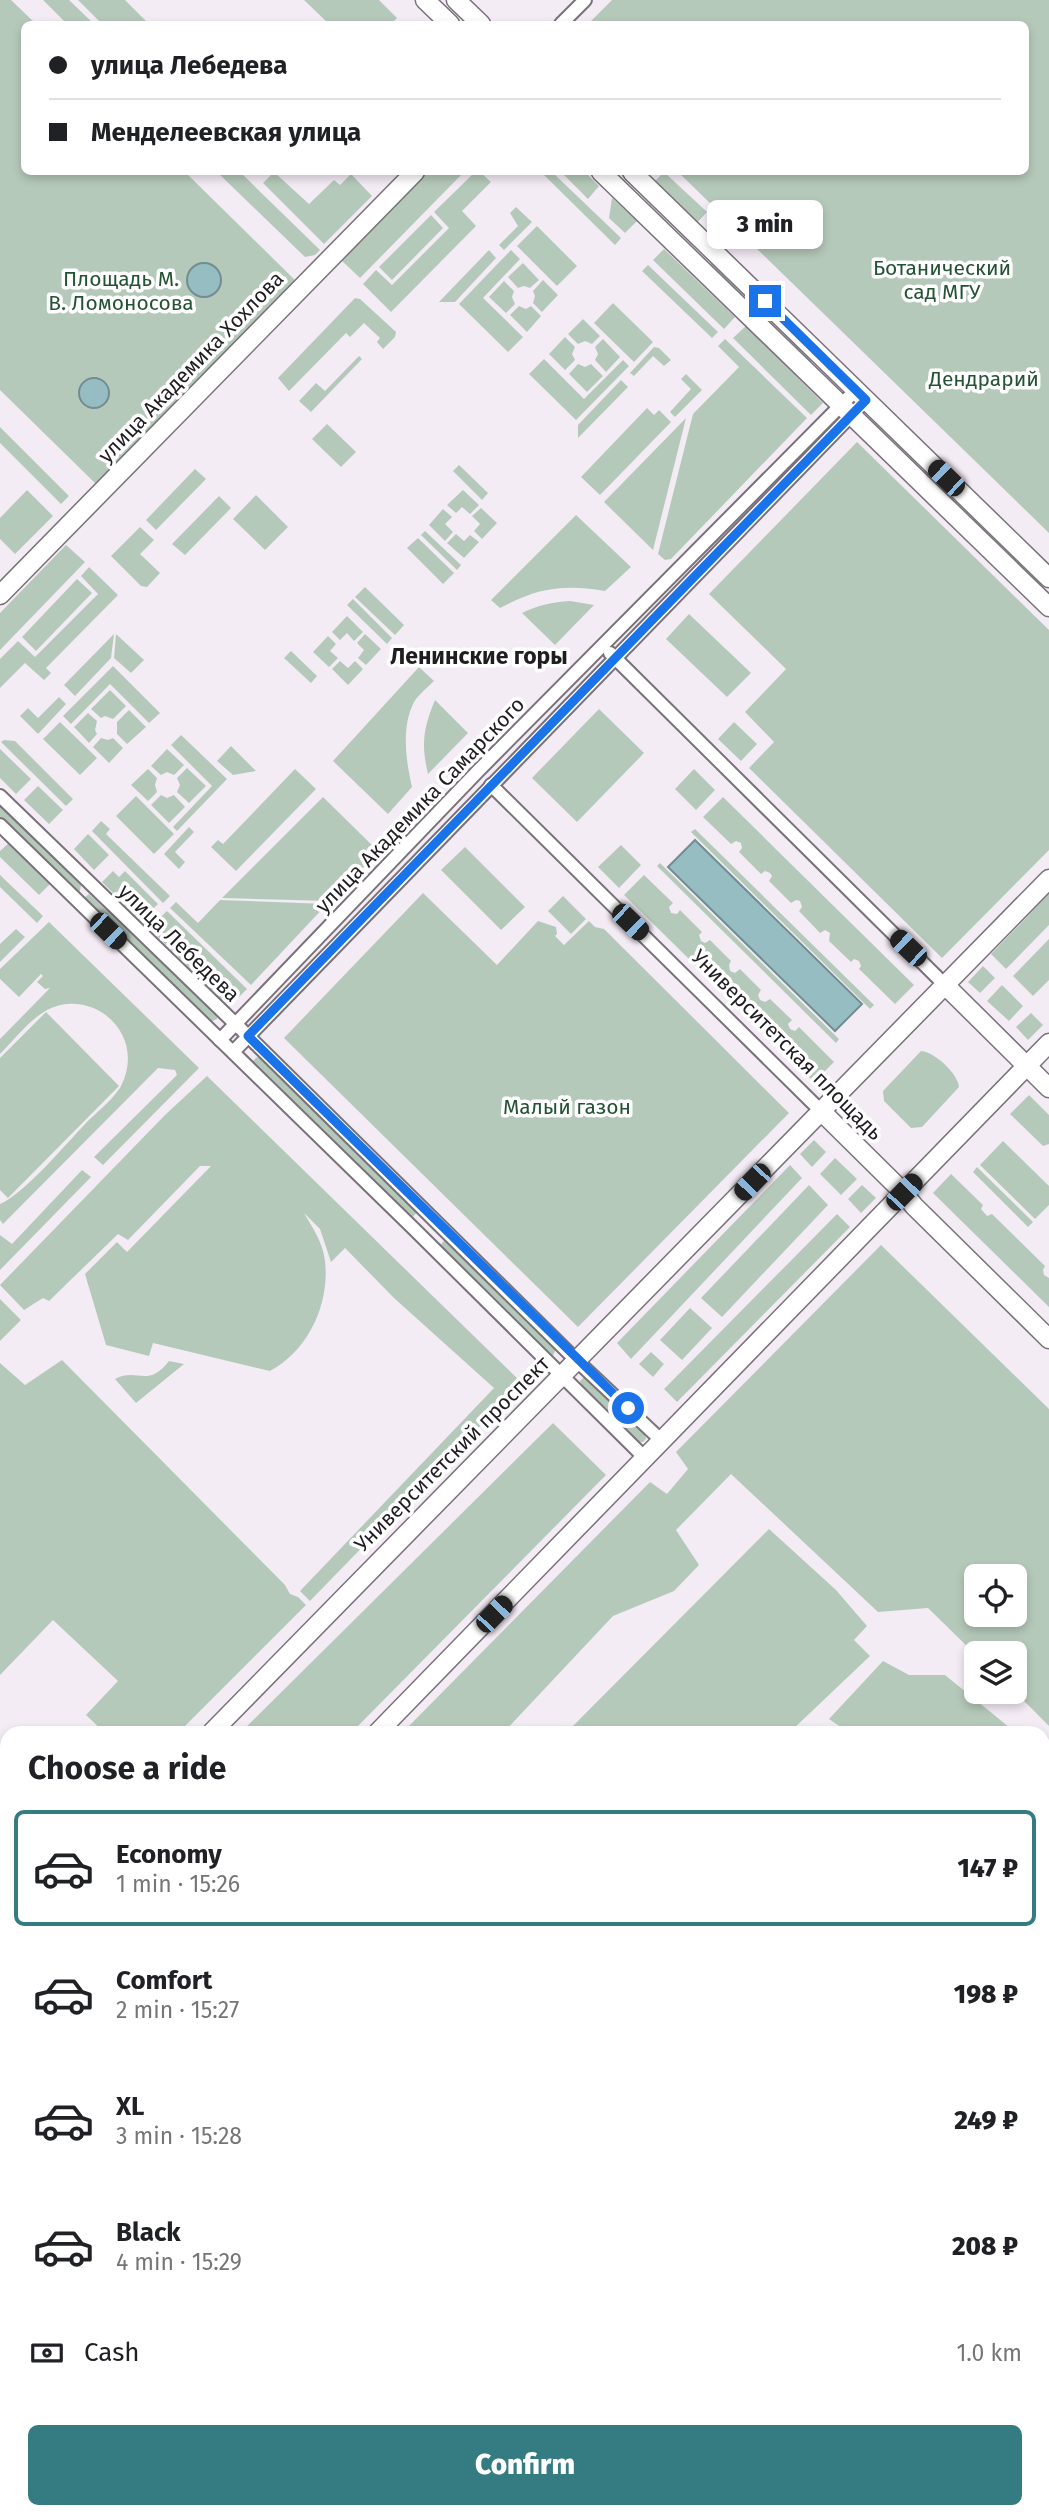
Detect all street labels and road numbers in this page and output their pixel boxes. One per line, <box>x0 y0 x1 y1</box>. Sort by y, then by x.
street label: улица Академика Хохлова <box>93 266 289 468</box>
street label: улица Академика Самарского <box>310 692 530 918</box>
street label: улица Лебедева <box>113 878 245 1008</box>
street label: Университетская площадь <box>686 944 888 1146</box>
street label: Университетский проспект <box>349 1350 556 1557</box>

